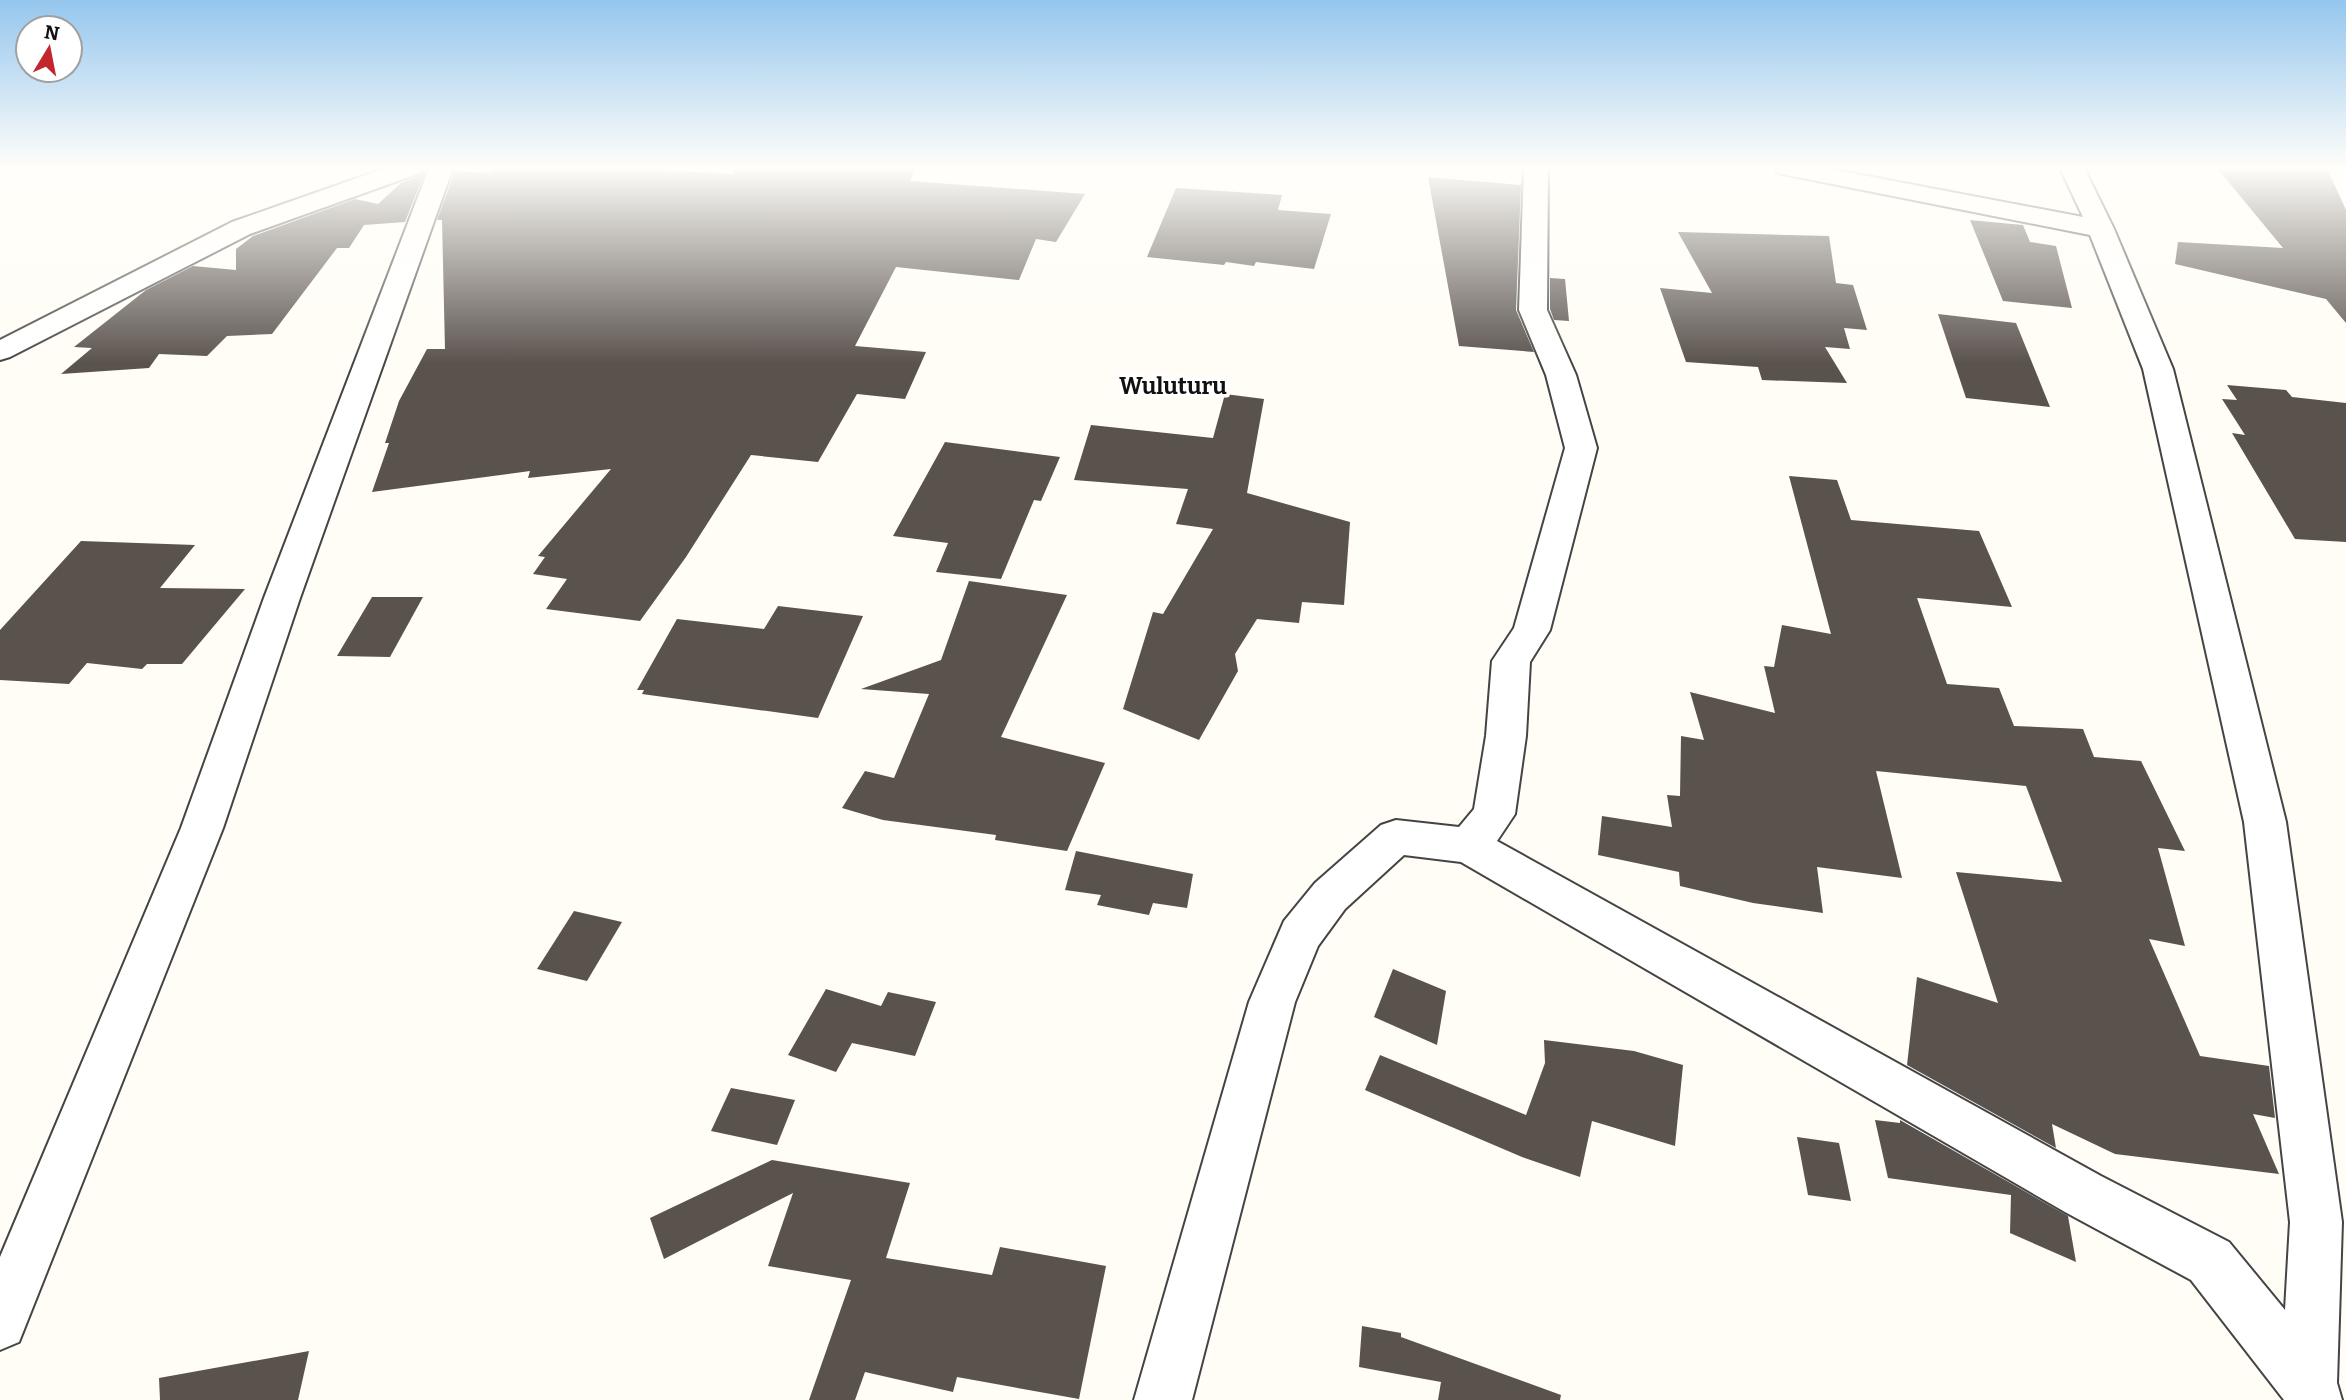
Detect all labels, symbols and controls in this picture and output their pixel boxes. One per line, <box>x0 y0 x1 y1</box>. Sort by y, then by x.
north arrow <box>14 14 84 84</box>
text: N <box>43 20 61 45</box>
district label: Wuluturu <box>1119 372 1227 400</box>

